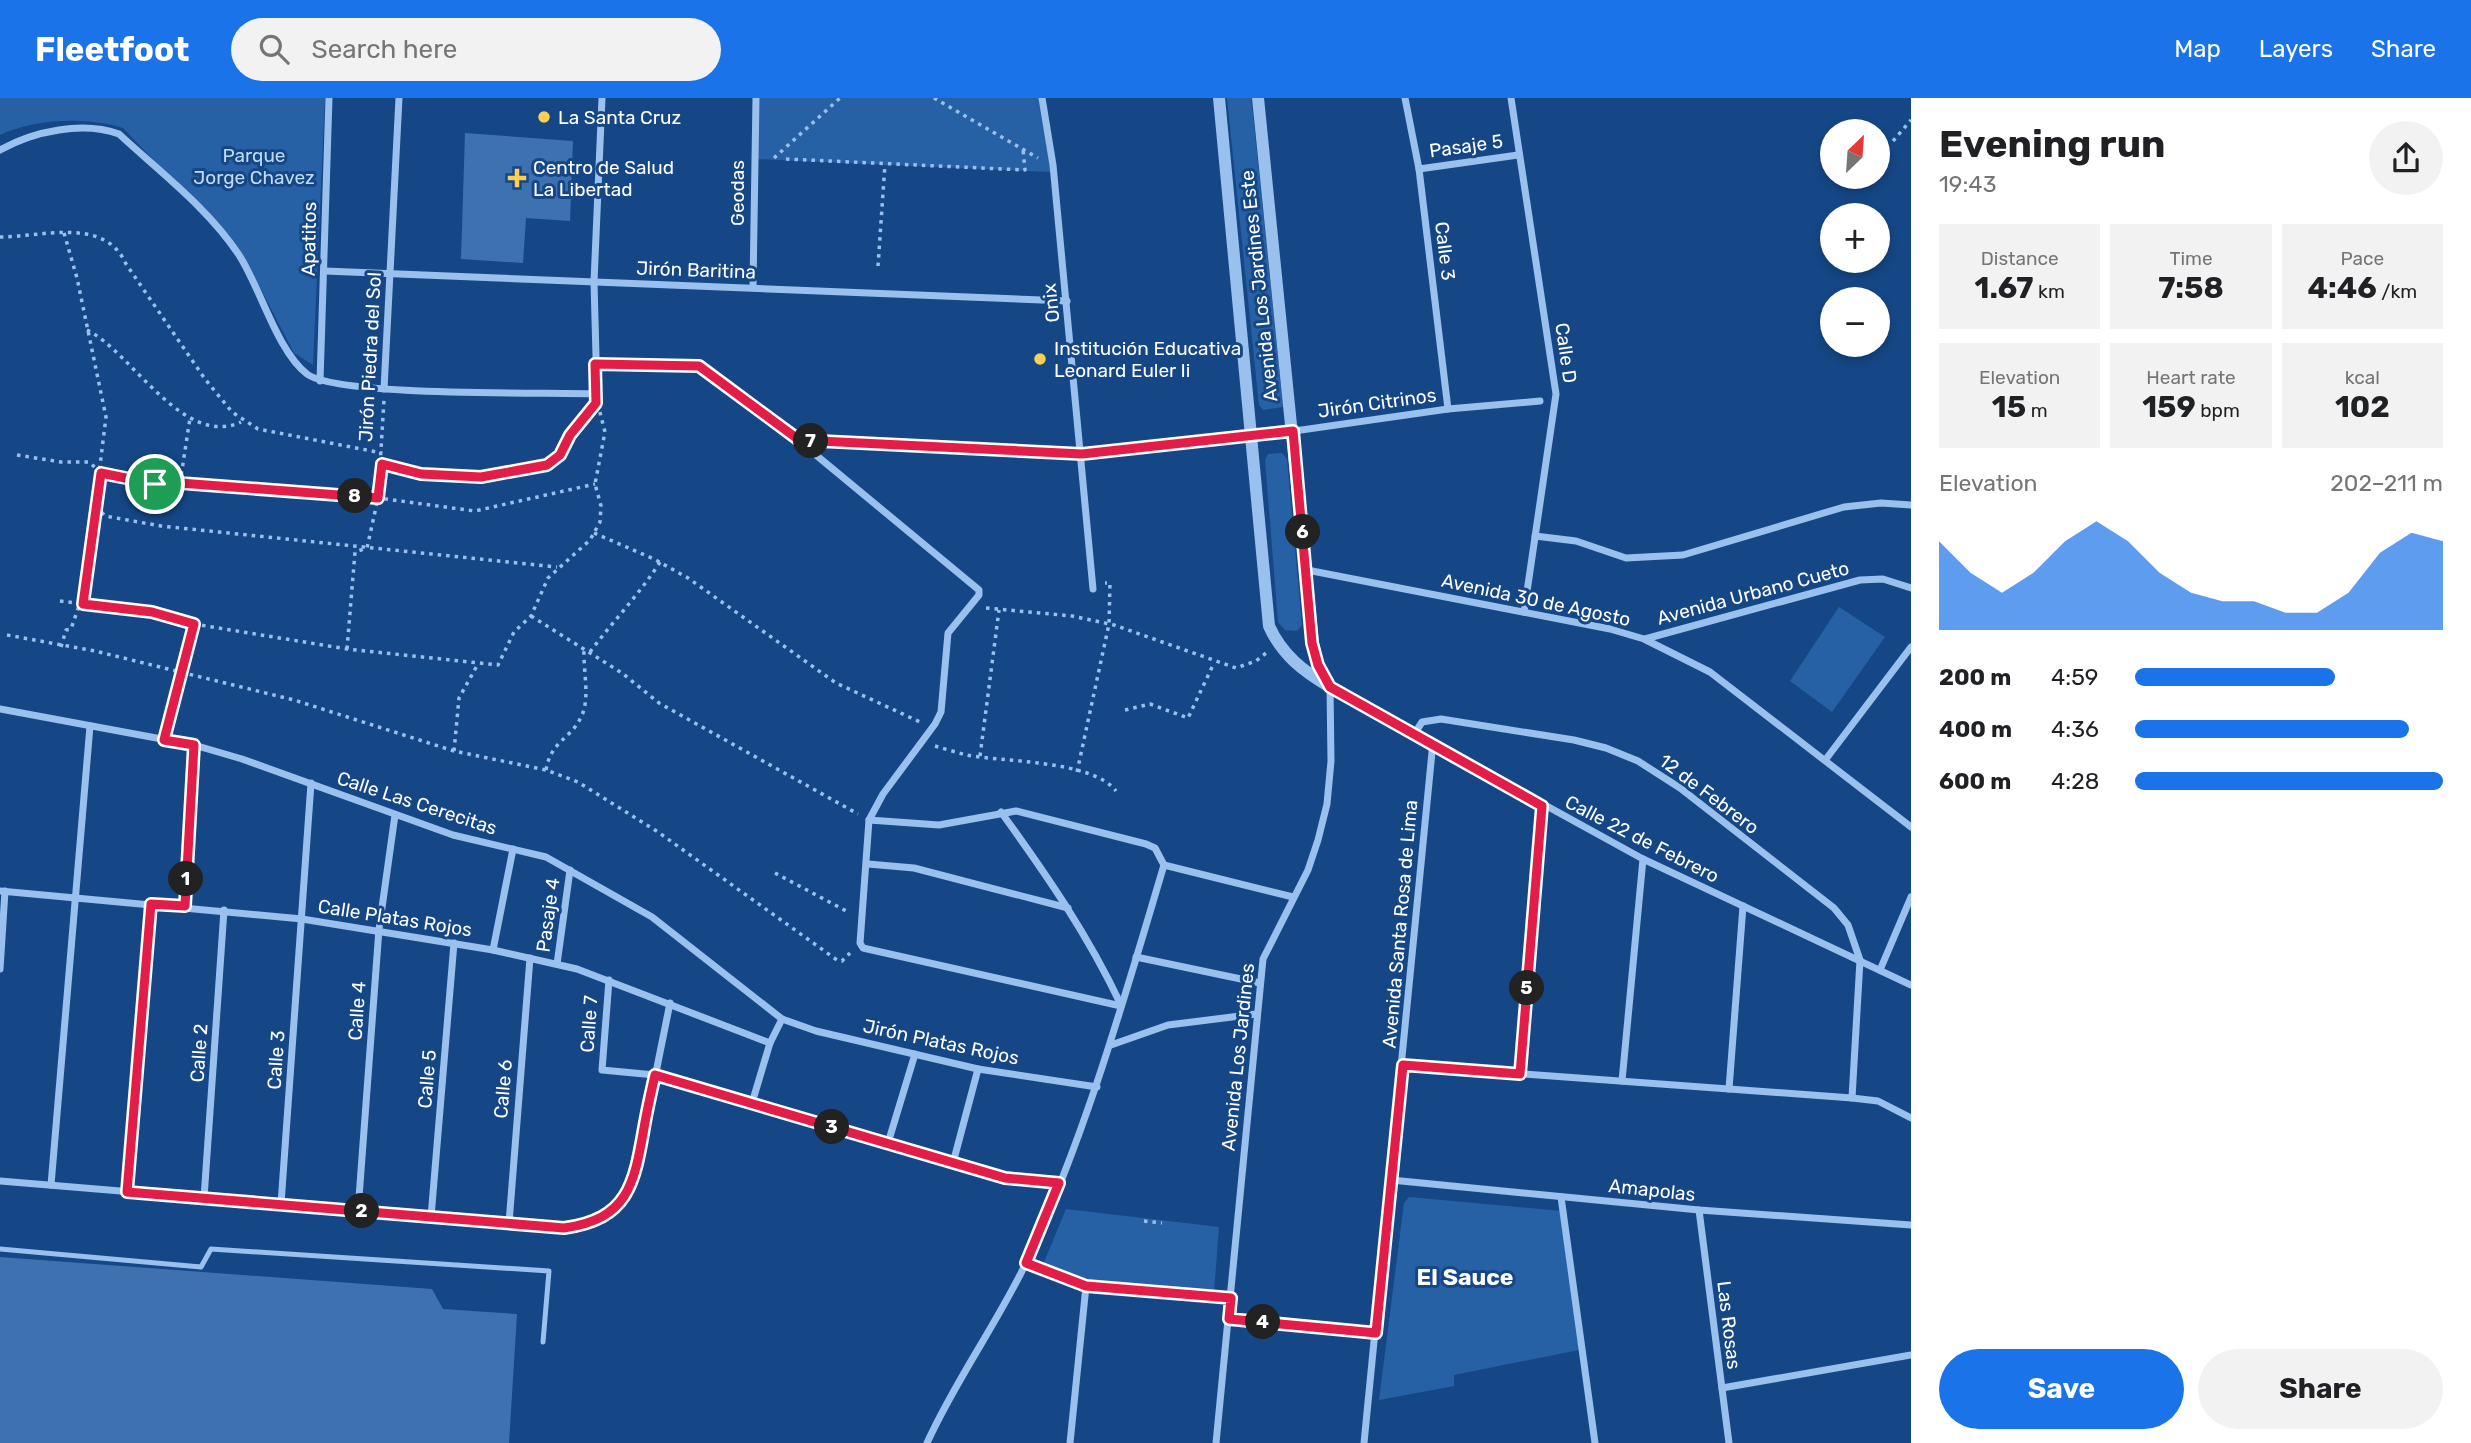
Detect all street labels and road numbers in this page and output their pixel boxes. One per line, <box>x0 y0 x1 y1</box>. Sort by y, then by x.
street label: Pasaje 5 <box>1428 129 1504 163</box>
street label: Geodas <box>726 160 749 226</box>
street label: Avenida Los Jardines Este <box>1235 169 1283 403</box>
street label: Apatitos <box>297 202 321 276</box>
street label: Calle 3 <box>1430 220 1460 282</box>
street label: Jirón Baritina <box>636 256 756 284</box>
street label: Jirón Piedra del Sol <box>354 271 386 443</box>
street label: Onix <box>1038 282 1064 324</box>
street label: Calle D <box>1550 321 1582 385</box>
street label: Jirón Citrinos <box>1316 383 1438 423</box>
street label: Avenida Urbano Cueto <box>1654 556 1852 630</box>
street label: Avenida 30 de Agosto <box>1439 569 1633 631</box>
street label: 12 de Febrero <box>1655 749 1763 839</box>
street label: Calle Las Cerecitas <box>334 766 500 840</box>
street label: Calle 22 de Febrero <box>1561 790 1723 888</box>
street label: Avenida Santa Rosa de Lima <box>1378 799 1422 1049</box>
street label: Pasaje 4 <box>531 876 565 954</box>
street label: Calle Platas Rojos <box>316 894 474 942</box>
street label: Avenida Los Jardines <box>1217 962 1259 1152</box>
street label: Calle 4 <box>343 980 371 1041</box>
street label: Calle 7 <box>576 994 602 1053</box>
street label: Jirón Platas Rojos <box>861 1014 1021 1070</box>
street label: Calle 2 <box>185 1023 213 1083</box>
street label: Calle 3 <box>262 1030 290 1090</box>
street label: Calle 5 <box>413 1049 441 1109</box>
street label: Calle 6 <box>489 1059 517 1119</box>
street label: Amapolas <box>1607 1174 1697 1206</box>
street label: Las Rosas <box>1712 1280 1746 1370</box>

